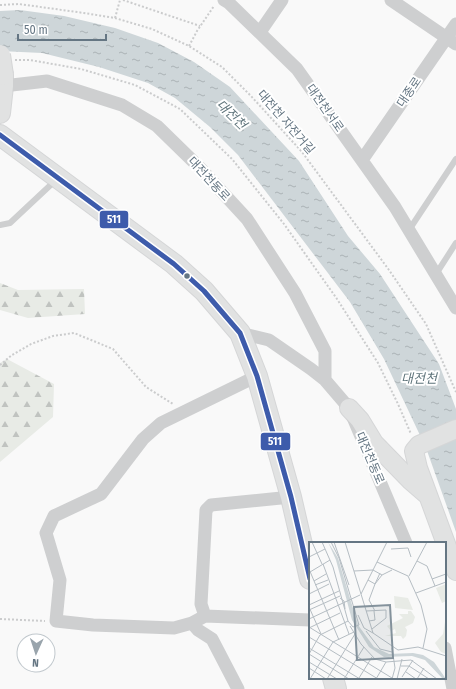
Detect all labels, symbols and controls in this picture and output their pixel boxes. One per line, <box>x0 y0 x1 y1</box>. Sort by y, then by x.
scale bar <box>18 16 106 42</box>
text: 50 m <box>24 23 48 37</box>
street label: 대종로 <box>394 74 424 110</box>
street label: 대전천서로 <box>303 81 347 135</box>
street label: 대전천 자전거길 <box>254 87 318 157</box>
water label: 대전천 <box>214 96 251 133</box>
street label: 대전천동로 <box>185 154 233 204</box>
line badge: 511 <box>99 210 129 229</box>
text: 511 <box>107 213 121 226</box>
unlabelled marker <box>182 271 192 281</box>
water label: 대전천 <box>401 371 438 386</box>
street label: 대전천동로 <box>353 430 387 486</box>
line badge: 511 <box>260 432 291 451</box>
text: 511 <box>268 435 282 448</box>
inset map <box>309 542 446 679</box>
north arrow <box>16 633 56 673</box>
text: N <box>32 656 39 669</box>

